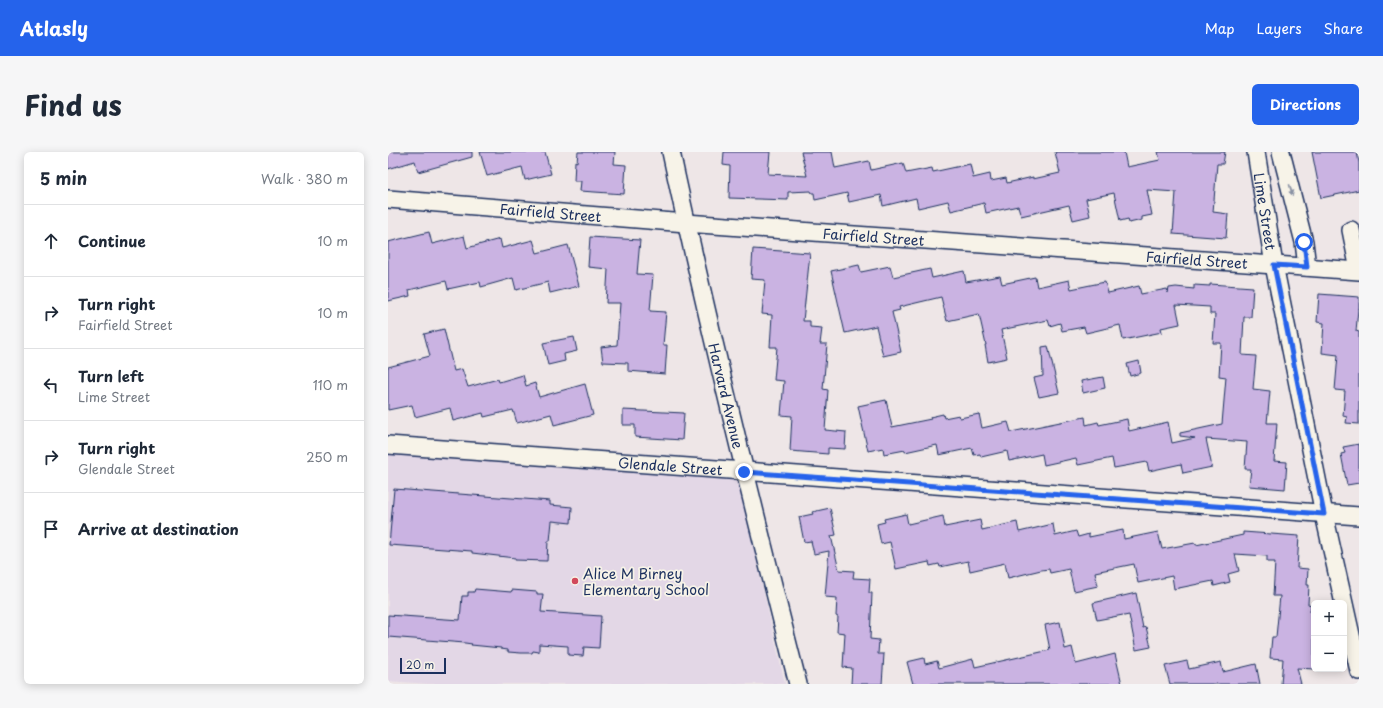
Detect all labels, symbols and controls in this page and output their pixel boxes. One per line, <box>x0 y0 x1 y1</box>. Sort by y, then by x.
text: Atlasly <box>20 14 88 42</box>
text: Map <box>1205 18 1235 39</box>
text: Layers <box>1257 18 1302 39</box>
text: Share <box>1324 18 1363 39</box>
text: Find us <box>24 83 122 126</box>
button: Directions <box>1252 84 1359 125</box>
text: 5 min <box>40 165 87 191</box>
text: Walk · 380 m <box>261 169 348 188</box>
street label: Lime Street <box>1249 171 1282 252</box>
one-way arrow <box>1288 184 1294 196</box>
street label: Fairfield Street <box>499 198 602 227</box>
street label: Fairfield Street <box>822 222 925 250</box>
text: Continue <box>78 229 146 252</box>
icon: ahead <box>40 230 62 252</box>
text: 10 m <box>318 231 348 250</box>
route start <box>1295 233 1313 251</box>
street label: Fairfield Street <box>1145 245 1249 274</box>
text: Turn right <box>78 292 155 315</box>
icon: right <box>40 302 62 324</box>
text: 10 m <box>318 303 348 322</box>
text: Fairfield Street <box>78 315 173 334</box>
street label: Harvard Avenue <box>704 341 749 451</box>
text: Turn left <box>78 364 144 387</box>
icon: left <box>40 374 62 396</box>
text: 110 m <box>313 375 348 394</box>
text: Lime Street <box>78 387 150 406</box>
text: Turn right <box>78 436 155 459</box>
icon: right <box>40 446 62 468</box>
text: 250 m <box>306 447 348 466</box>
street label: Glendale Street <box>617 451 723 480</box>
text: Glendale Street <box>78 459 175 478</box>
route end <box>735 463 753 481</box>
text: Arrive at destination <box>78 517 239 540</box>
icon: arrive <box>40 518 62 540</box>
place label: Alice M Birney Elementary School <box>583 563 709 600</box>
marker: Alice M Birney Elementary School <box>570 576 580 586</box>
map controls <box>1311 600 1347 672</box>
button: + <box>1311 600 1347 636</box>
button: − <box>1311 636 1347 672</box>
scale bar <box>400 656 446 675</box>
text: 20 m <box>406 656 434 673</box>

